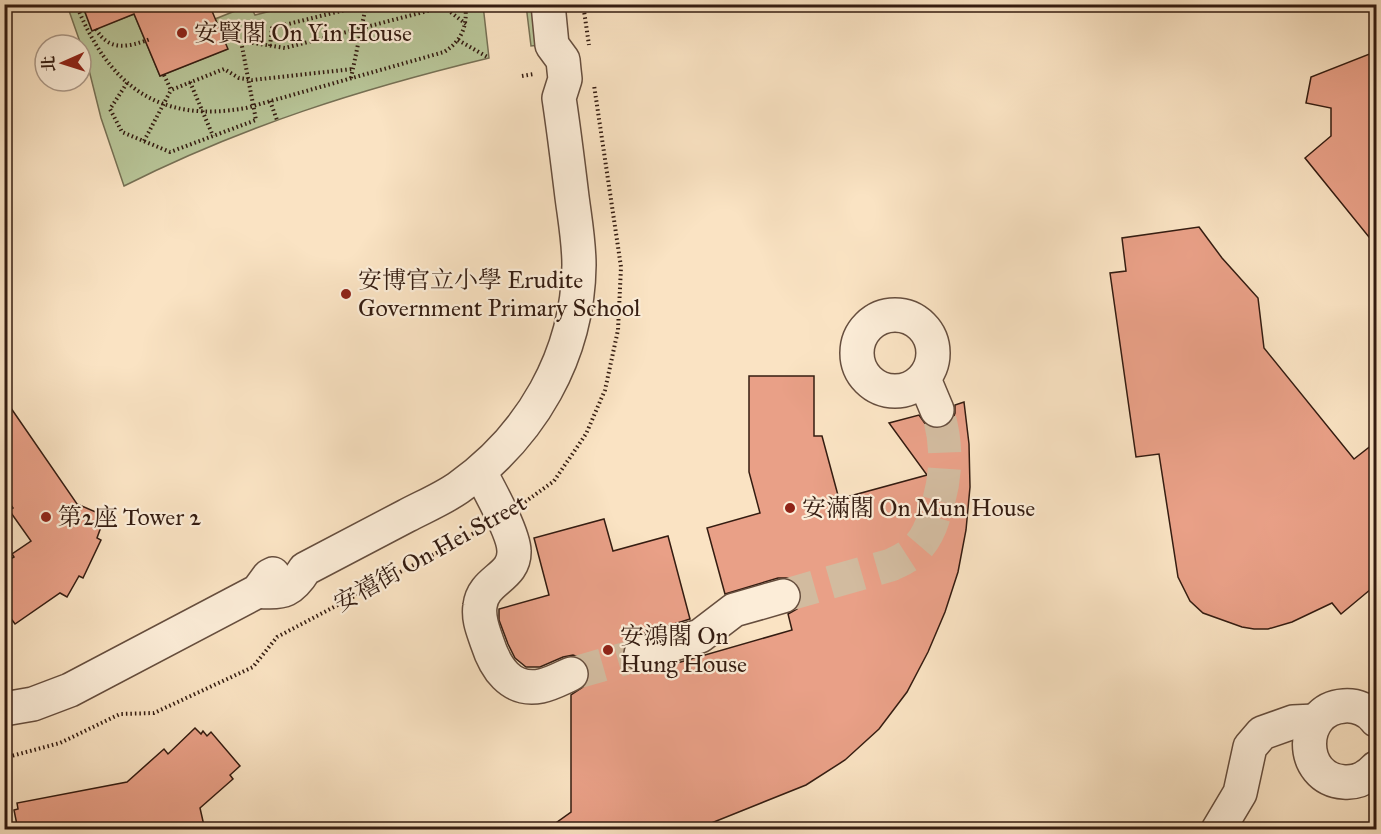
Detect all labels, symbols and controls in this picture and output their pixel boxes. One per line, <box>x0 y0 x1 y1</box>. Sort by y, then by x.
place label: 安賢閣 On Yin House <box>194 18 412 48</box>
marker: 安賢閣 On Yin House <box>175 26 189 40</box>
north arrow <box>33 33 93 93</box>
text: 北 <box>39 55 58 72</box>
place label: 安博官立小學 Erudite Government Primary School <box>358 265 641 323</box>
marker: 安博官立小學 Erudite Government Primary School <box>339 287 353 301</box>
street label: 安禧街 On Hei Street <box>328 487 532 618</box>
place label: 安滿閣 On Mun House <box>802 493 1035 523</box>
marker: 安滿閣 On Mun House <box>783 501 797 515</box>
place label: 第2座 Tower 2 <box>58 502 201 532</box>
marker: 第2座 Tower 2 <box>39 510 53 524</box>
place label: 安鴻閣 On Hung House <box>620 621 747 679</box>
marker: 安鴻閣 On Hung House <box>601 643 615 657</box>

